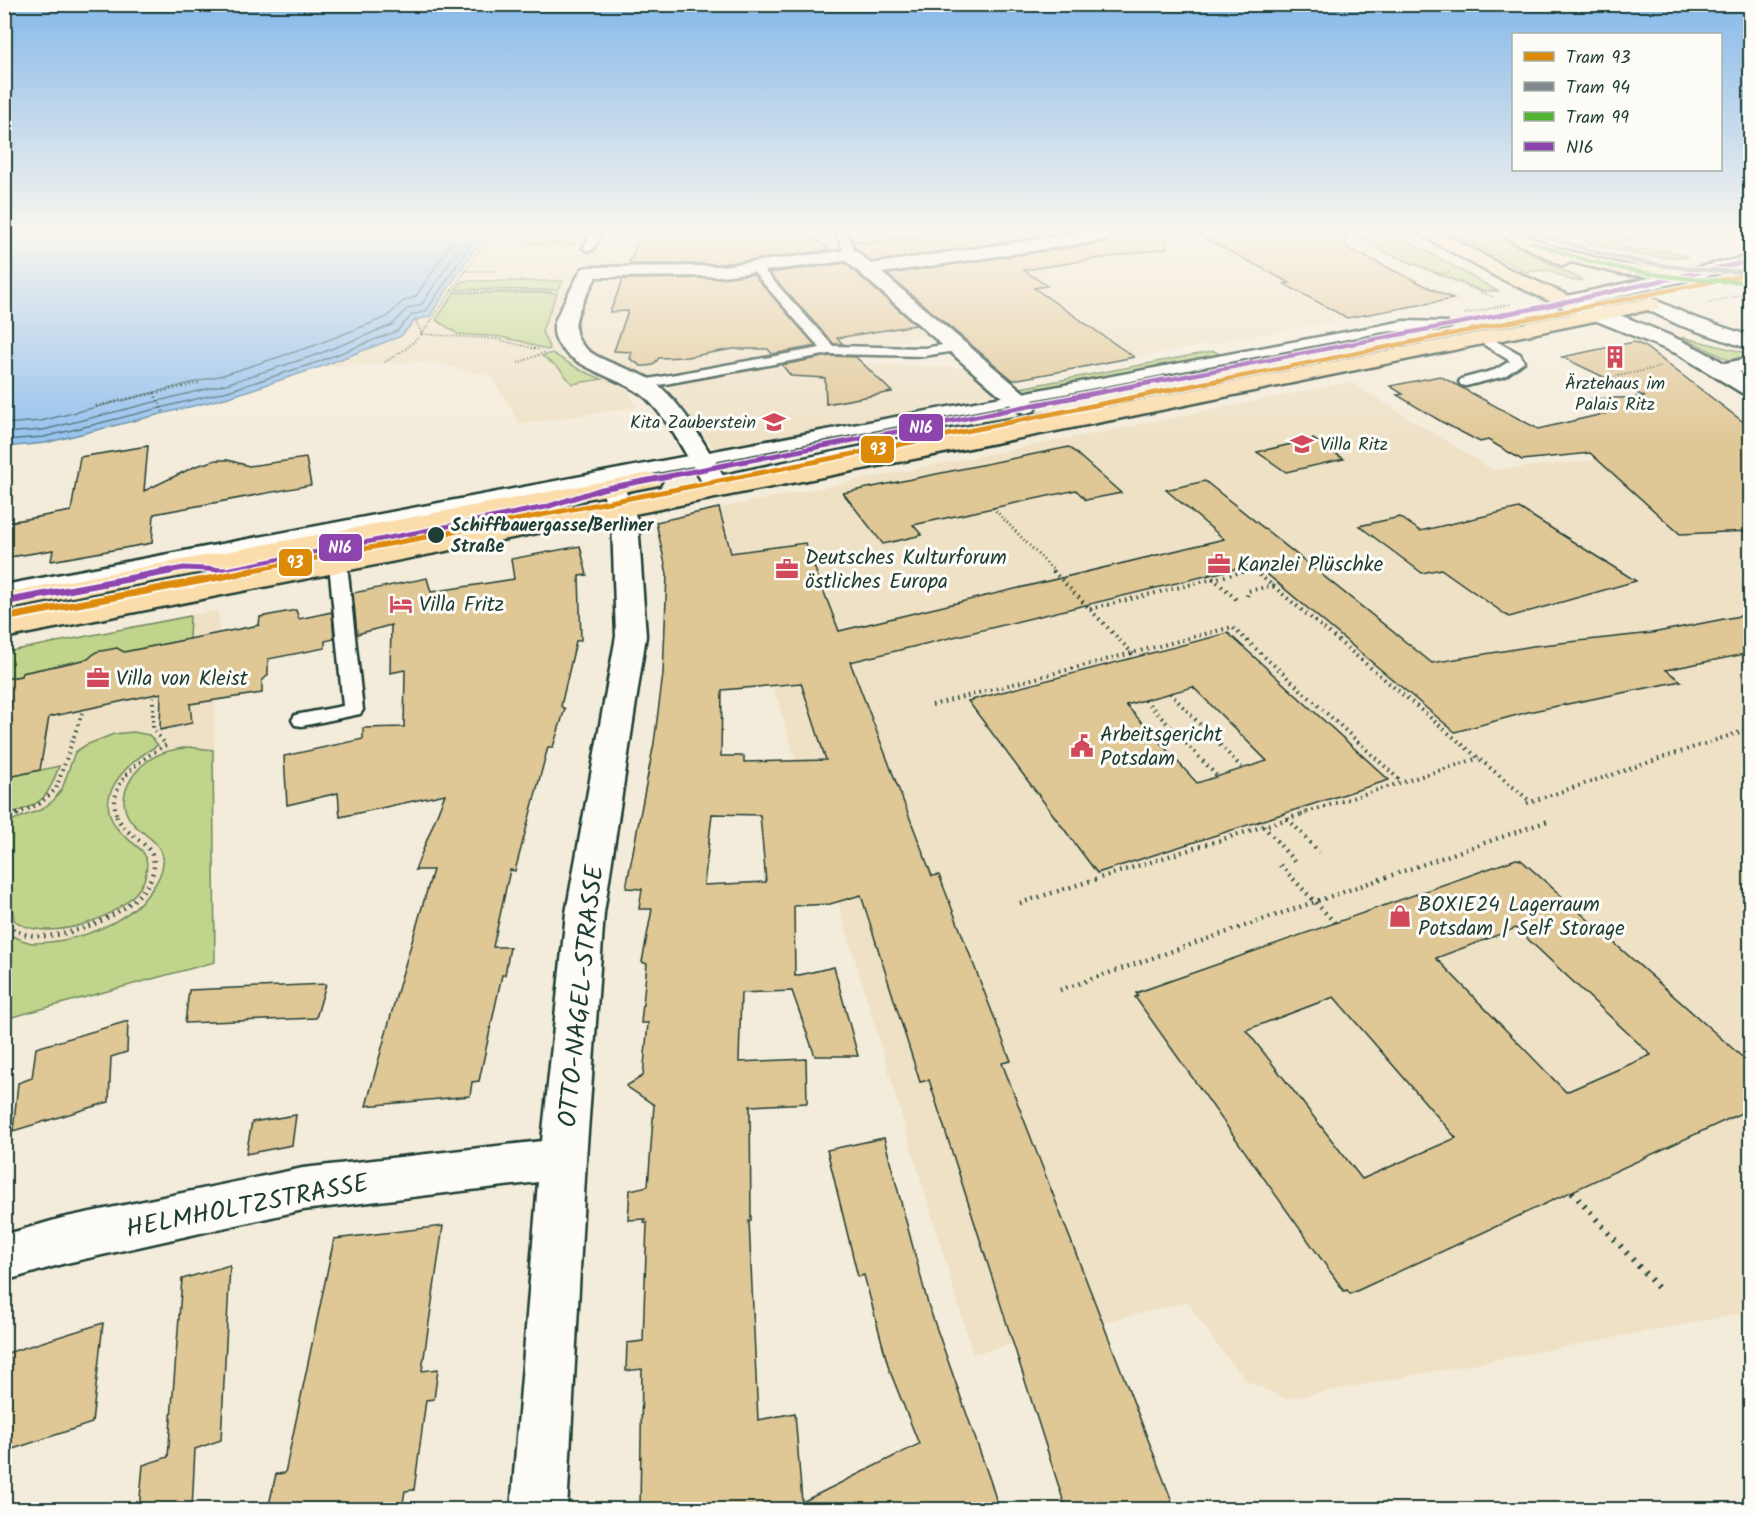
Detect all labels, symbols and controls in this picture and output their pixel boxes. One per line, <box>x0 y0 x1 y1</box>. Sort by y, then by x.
legend <box>1512 33 1722 171</box>
text: Tram 93 <box>1566 44 1631 73</box>
text: Tram 94 <box>1566 74 1630 103</box>
text: Tram 99 <box>1566 104 1629 133</box>
text: N16 <box>1566 134 1594 163</box>
building icon: Ärztehaus im Palais Ritz <box>1602 344 1628 370</box>
place label: Ärztehaus im Palais Ritz <box>1565 370 1665 420</box>
place label: Kita Zauberstein <box>630 409 756 438</box>
school or university icon: Kita Zauberstein <box>761 409 787 435</box>
line badge: N16 <box>898 413 944 442</box>
text: N16 <box>909 416 933 441</box>
school or university icon: Villa Ritz <box>1289 431 1315 457</box>
place label: Villa Ritz <box>1320 431 1388 460</box>
line badge: 93 <box>860 435 895 464</box>
text: 93 <box>870 438 887 463</box>
place label: Schiffbauergasse/Berliner Straße <box>451 512 655 562</box>
marker: Schiffbauergasse/Berliner Straße <box>426 525 446 545</box>
line badge: N16 <box>318 533 363 562</box>
text: N16 <box>328 536 352 561</box>
place label: Deutsches Kulturforum östliches Europa <box>805 542 1007 599</box>
line badge: 93 <box>278 548 313 577</box>
place label: Kanzlei Plüschke <box>1237 549 1384 582</box>
text: 93 <box>287 551 304 576</box>
office icon: Kanzlei Plüschke <box>1206 551 1232 577</box>
office icon: Deutsches Kulturforum östliches Europa <box>774 556 800 582</box>
place label: Villa Fritz <box>419 589 504 622</box>
hotel icon: Villa Fritz <box>388 591 414 617</box>
place label: Villa von Kleist <box>116 663 249 696</box>
office icon: Villa von Kleist <box>85 665 111 691</box>
place label: Arbeitsgericht Potsdam <box>1100 719 1223 776</box>
public building icon: Arbeitsgericht Potsdam <box>1069 733 1095 759</box>
street label: OTTO-NAGEL-STRASSE <box>547 862 617 1130</box>
place label: BOXIE24 Lagerraum Potsdam | Self Storage <box>1418 889 1625 946</box>
shop icon: BOXIE24 Lagerraum Potsdam | Self Storage <box>1387 903 1413 929</box>
street label: HELMHOLTZSTRASSE <box>122 1163 373 1251</box>

